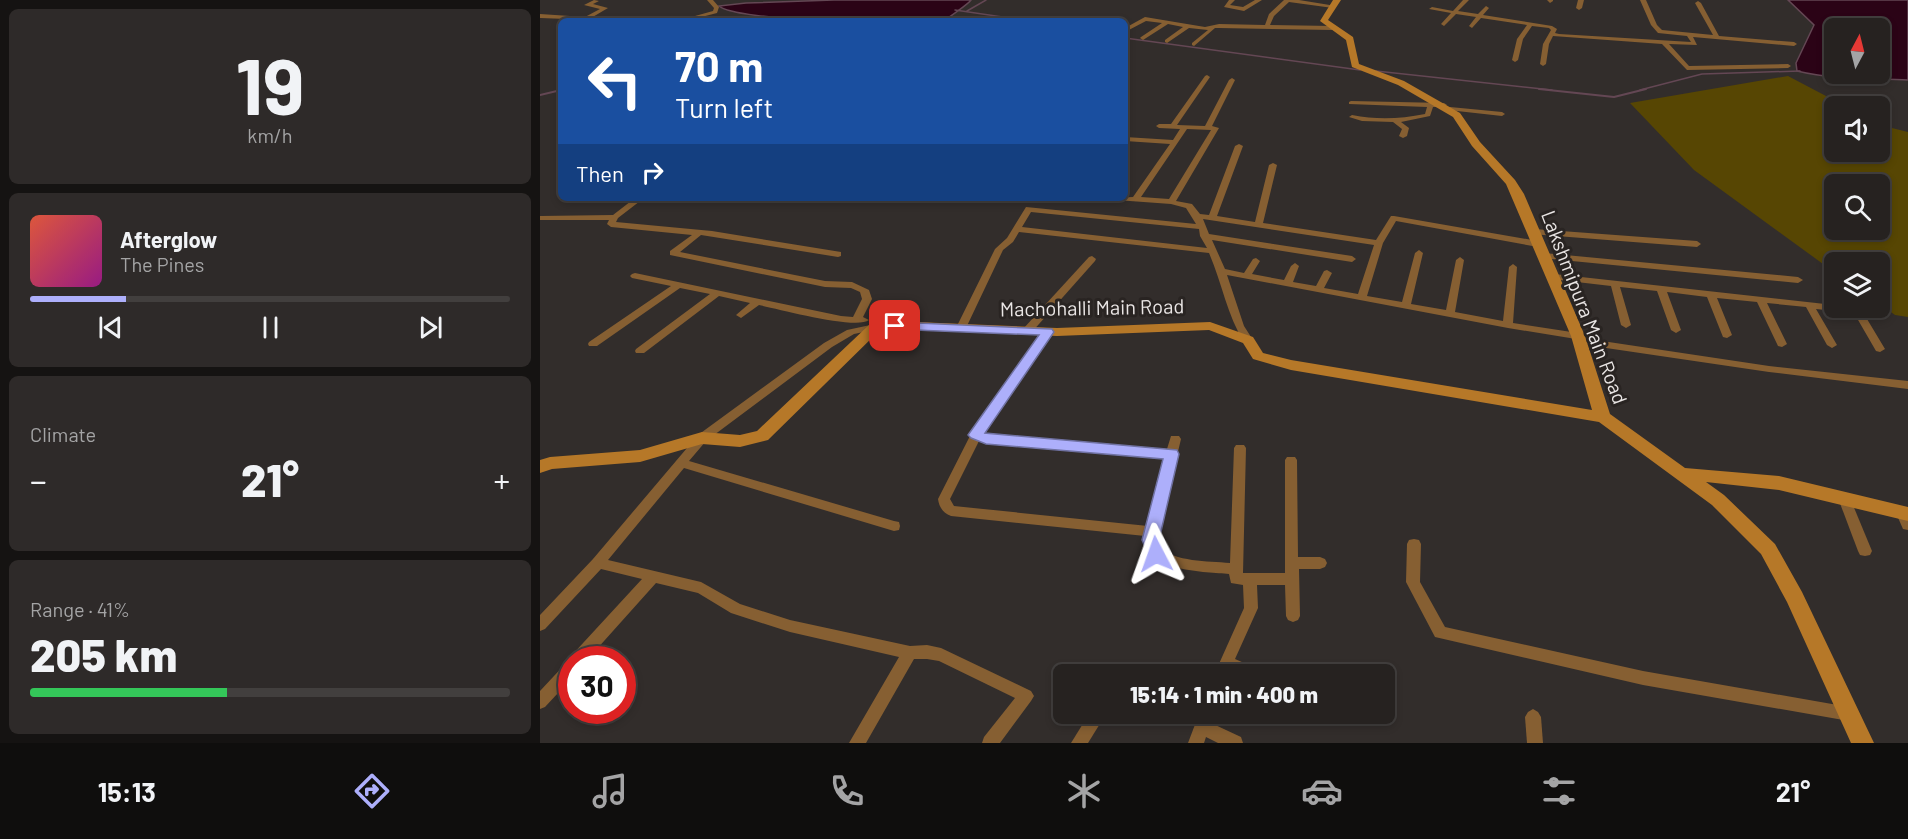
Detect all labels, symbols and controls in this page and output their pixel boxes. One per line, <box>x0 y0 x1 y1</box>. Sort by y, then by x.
north arrow <box>1824 18 1890 84</box>
map controls <box>1824 18 1890 318</box>
text: 19 <box>235 37 305 131</box>
text: 70 m <box>675 40 763 90</box>
icon: left <box>576 42 654 120</box>
text: Turn left <box>675 91 773 123</box>
button: sound <box>1824 96 1890 162</box>
text: km/h <box>247 123 293 147</box>
icon: right <box>636 156 669 189</box>
text: Then <box>576 160 624 186</box>
button: search <box>1824 174 1890 240</box>
street label: Lakshmipura Main Road <box>1537 207 1633 407</box>
text: Afterglow <box>120 226 217 252</box>
text: The Pines <box>120 252 204 276</box>
button: layers <box>1824 252 1890 318</box>
street label: Machohalli Main Road <box>1000 293 1184 321</box>
pin <box>869 300 920 351</box>
icon: arrive <box>878 309 911 342</box>
icon: previous <box>94 311 127 344</box>
icon: pause <box>254 311 287 344</box>
icon: next <box>414 311 447 344</box>
text: Climate <box>30 422 96 446</box>
text: 21° <box>241 452 299 506</box>
text: − <box>30 460 47 500</box>
text: + <box>493 460 510 500</box>
position arrow <box>1124 522 1188 586</box>
text: Range · 41% <box>30 597 130 621</box>
text: 205 km <box>30 627 177 681</box>
speed limit sign: 30 <box>558 646 636 724</box>
text: 15:14 · 1 min · 400 m <box>1130 681 1318 707</box>
icon: directions <box>351 770 393 812</box>
icon: music <box>589 770 631 812</box>
icon: phone <box>826 770 868 812</box>
icon: climate <box>1063 770 1105 812</box>
icon: car <box>1301 770 1343 812</box>
icon: filters <box>1538 770 1580 812</box>
text: 15:13 <box>98 775 156 807</box>
text: 21° <box>1776 775 1810 807</box>

